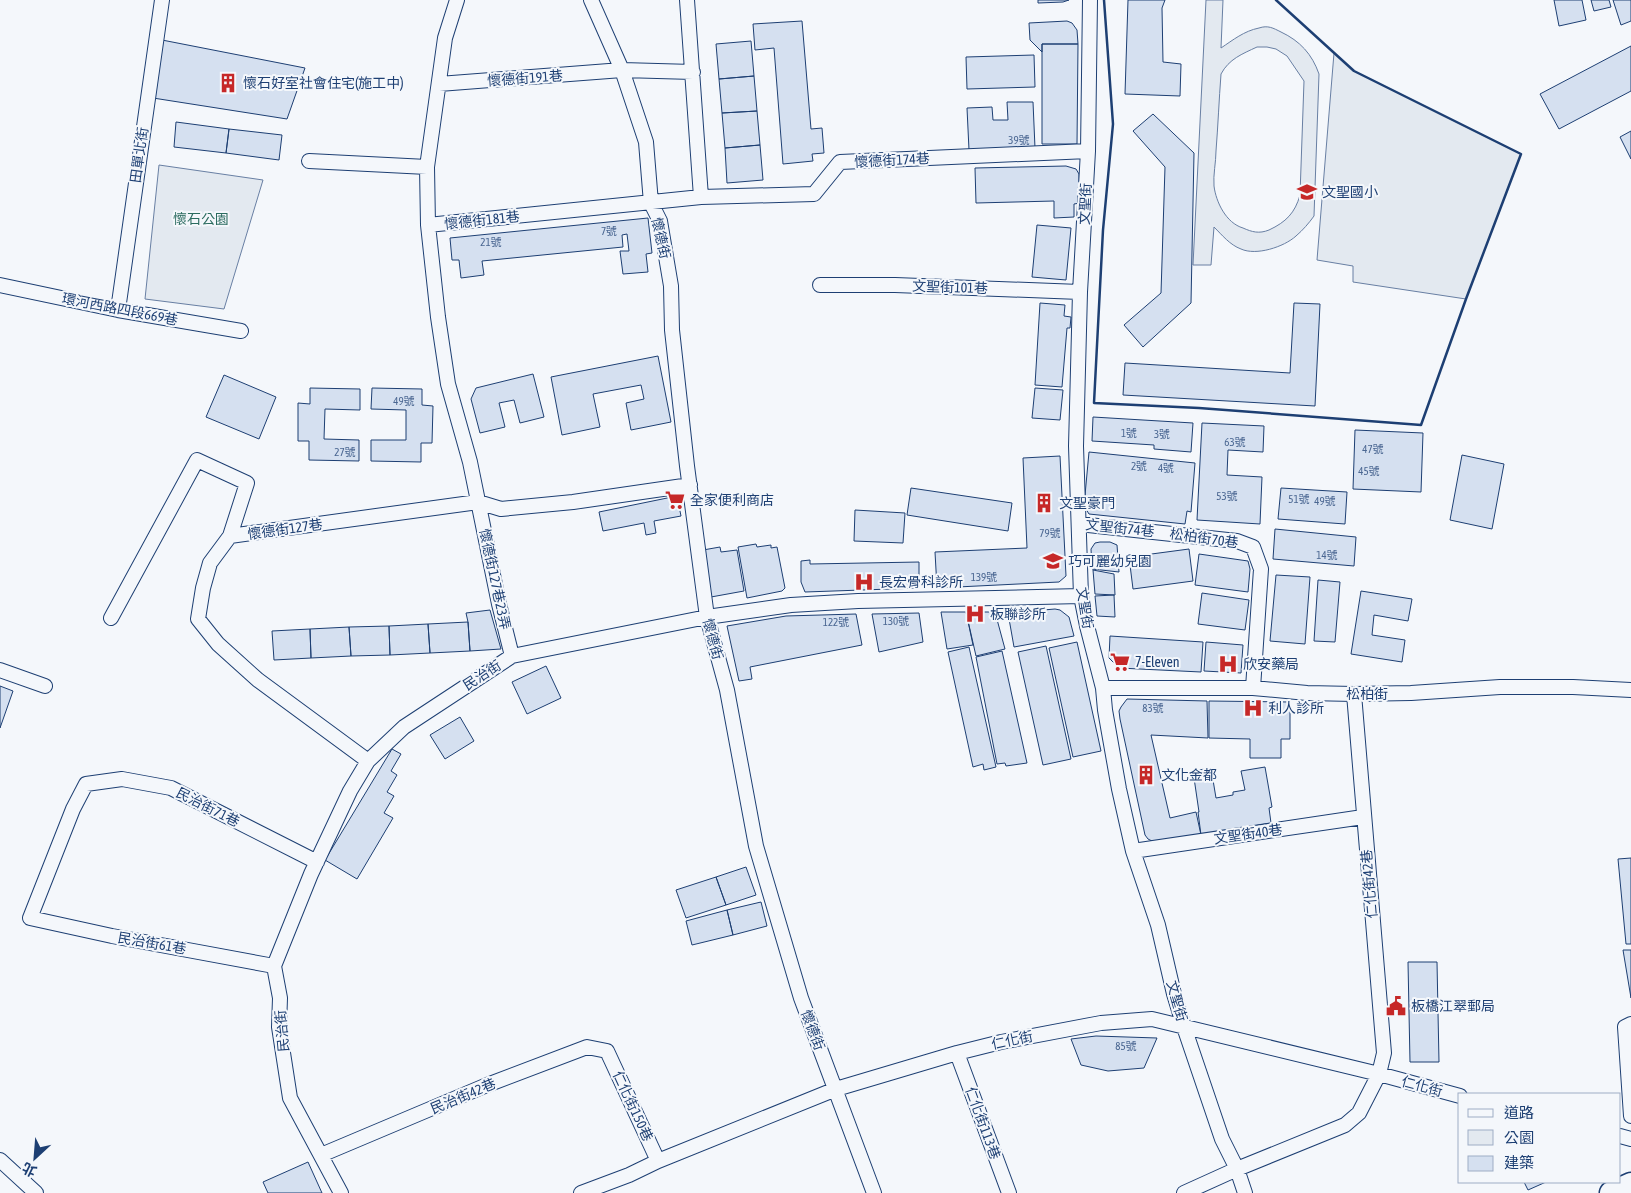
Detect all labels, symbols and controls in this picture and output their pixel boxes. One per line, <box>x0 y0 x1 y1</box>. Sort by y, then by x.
street label: 懷德街191巷 <box>487 67 563 89</box>
building icon: 懷石好室社會住宅(施工中) <box>217 72 239 94</box>
place label: 懷石好室社會住宅(施工中) <box>243 75 404 91</box>
street label: 田單北街 <box>127 126 151 184</box>
house number: 39號 <box>1008 134 1030 146</box>
street label: 懷德街174巷 <box>854 150 930 170</box>
school or university icon: 文聖國小 <box>1296 181 1318 203</box>
street label: 文聖街 <box>1076 183 1094 225</box>
place label: 文聖國小 <box>1322 184 1378 200</box>
street label: 懷德街181巷 <box>443 208 521 232</box>
park label: 懷石公園 <box>173 211 229 227</box>
street label: 懷德街 <box>648 216 674 260</box>
house number: 7號 <box>601 225 617 237</box>
house number: 21號 <box>480 236 502 248</box>
street label: 文聖街101巷 <box>912 278 988 296</box>
street label: 環河西路四段669巷 <box>61 290 179 328</box>
house number: 49號 <box>393 395 415 407</box>
house number: 1號 <box>1121 427 1137 439</box>
house number: 3號 <box>1154 428 1170 440</box>
house number: 63號 <box>1224 436 1246 448</box>
house number: 47號 <box>1362 443 1384 455</box>
house number: 27號 <box>334 446 356 458</box>
house number: 2號 <box>1131 460 1147 472</box>
house number: 4號 <box>1158 462 1174 474</box>
house number: 45號 <box>1358 465 1380 477</box>
supermarket icon: 全家便利商店 <box>664 489 686 511</box>
house number: 53號 <box>1216 490 1238 502</box>
place label: 全家便利商店 <box>690 492 774 508</box>
building icon: 文聖豪門 <box>1033 492 1055 514</box>
house number: 51號 <box>1288 493 1310 505</box>
place label: 文聖豪門 <box>1059 495 1115 511</box>
house number: 49號 <box>1314 495 1336 507</box>
street label: 懷德街127巷 <box>246 516 324 542</box>
street label: 文聖街74巷 <box>1085 516 1155 540</box>
street label: 松柏街70巷 <box>1169 525 1239 551</box>
street label: 懷德街127巷23弄 <box>476 527 514 631</box>
house number: 79號 <box>1039 527 1061 539</box>
house number: 14號 <box>1316 549 1338 561</box>
school or university icon: 巧可麗幼兒園 <box>1042 550 1064 572</box>
place label: 巧可麗幼兒園 <box>1068 553 1152 569</box>
hospital icon: 長宏骨科診所 <box>853 571 875 593</box>
house number: 139號 <box>971 571 997 583</box>
place label: 長宏骨科診所 <box>879 574 963 590</box>
street label: 文聖街 <box>1074 586 1096 630</box>
hospital icon: 板聯診所 <box>964 603 986 625</box>
place label: 板聯診所 <box>990 606 1046 622</box>
house number: 130號 <box>883 615 909 627</box>
house number: 122號 <box>823 616 849 628</box>
street label: 懷德街 <box>700 617 726 661</box>
supermarket icon: 7-Eleven <box>1109 651 1131 673</box>
hospital icon: 欣安藥局 <box>1217 653 1239 675</box>
place label: 7-Eleven <box>1135 654 1180 670</box>
place label: 欣安藥局 <box>1243 656 1299 672</box>
street label: 民治街 <box>460 657 504 693</box>
street label: 松柏街 <box>1346 686 1388 702</box>
hospital icon: 利人診所 <box>1242 697 1264 719</box>
place label: 利人診所 <box>1268 700 1324 716</box>
house number: 83號 <box>1142 702 1164 714</box>
building icon: 文化金都 <box>1135 764 1157 786</box>
place label: 文化金都 <box>1161 767 1217 783</box>
street label: 民治街71巷 <box>174 784 242 830</box>
street label: 文聖街40巷 <box>1213 821 1283 847</box>
street label: 仁化街42巷 <box>1358 849 1380 919</box>
street label: 民治街61巷 <box>117 929 187 957</box>
street label: 文聖街 <box>1164 979 1190 1023</box>
public building icon: 板橋江翠郵局 <box>1385 995 1407 1017</box>
place label: 板橋江翠郵局 <box>1411 998 1495 1014</box>
street label: 懷德街 <box>798 1008 828 1052</box>
street label: 民治街 <box>272 1009 292 1053</box>
street label: 仁化街 <box>990 1028 1034 1052</box>
house number: 85號 <box>1115 1040 1137 1052</box>
street label: 仁化街150巷 <box>610 1068 656 1144</box>
street label: 仁化街 <box>1400 1073 1444 1099</box>
street label: 民治街42巷 <box>428 1075 498 1117</box>
street label: 仁化街113巷 <box>963 1085 1003 1161</box>
legend <box>1458 1093 1621 1183</box>
text: 道路 <box>1504 1104 1534 1121</box>
text: 公園 <box>1504 1129 1534 1146</box>
north arrow <box>10 1133 60 1183</box>
text: 建築 <box>1504 1154 1534 1171</box>
text: 北 <box>20 1159 39 1180</box>

